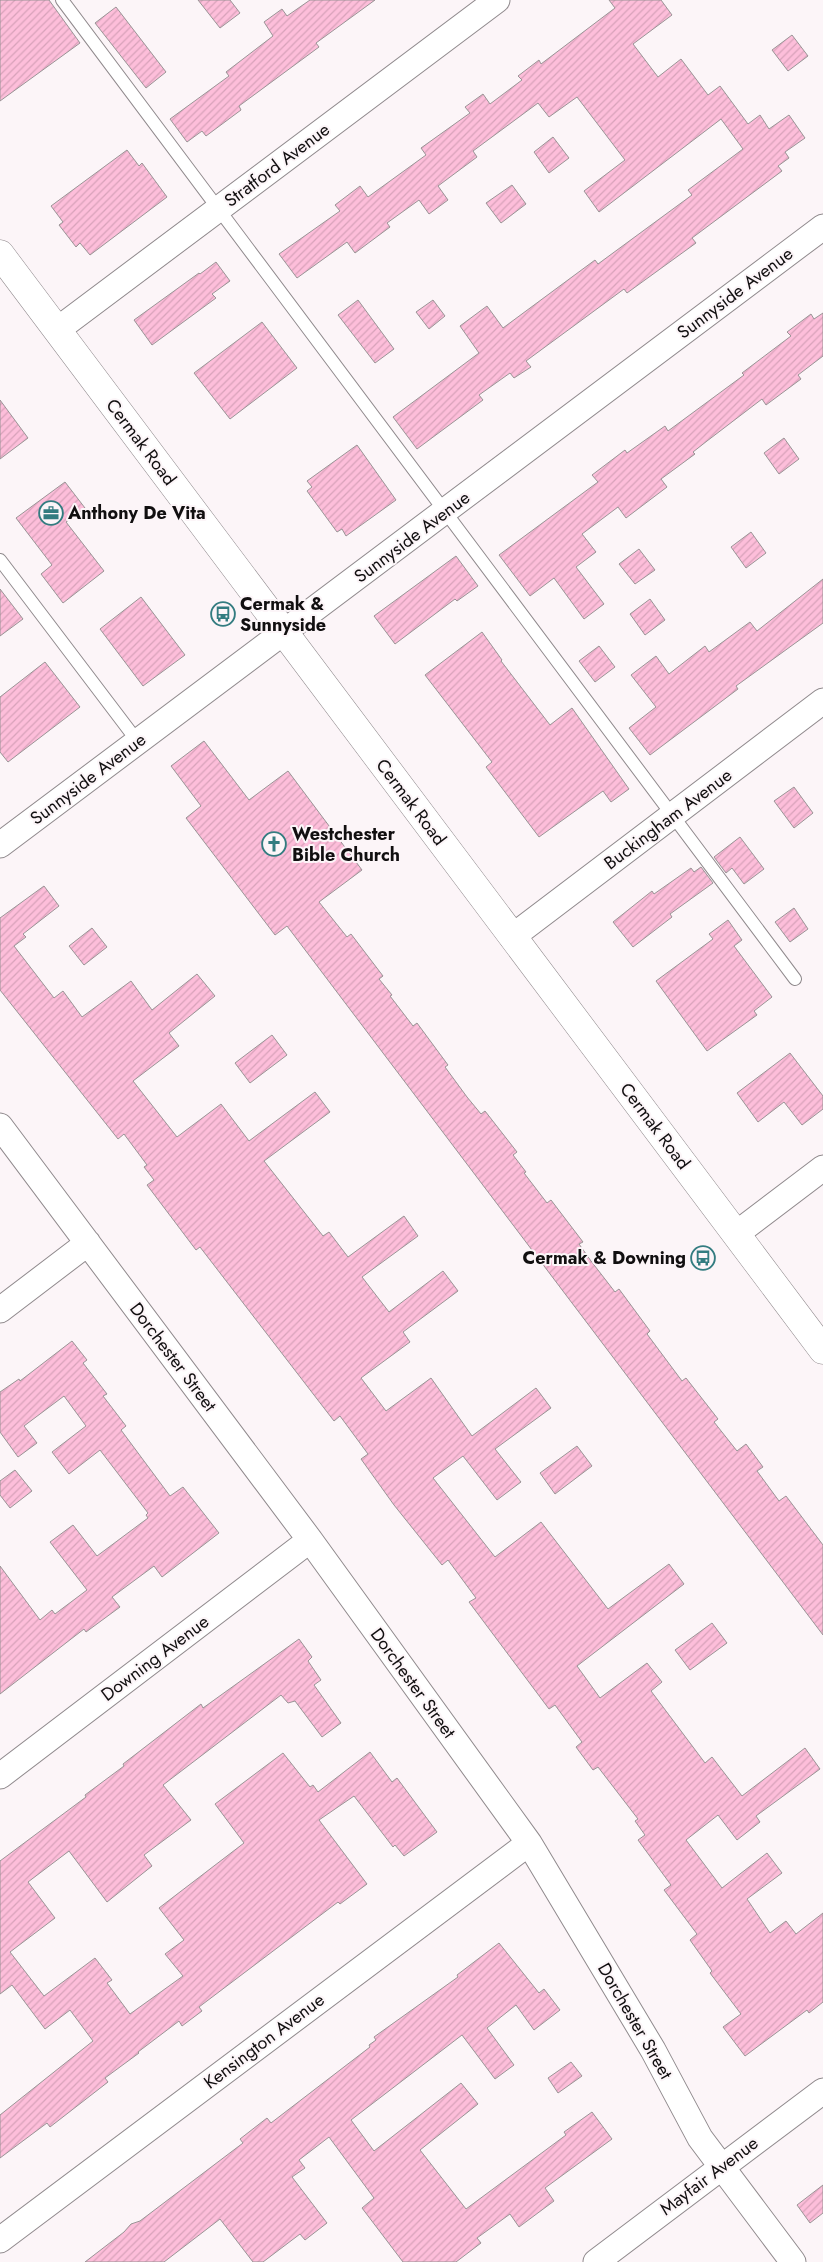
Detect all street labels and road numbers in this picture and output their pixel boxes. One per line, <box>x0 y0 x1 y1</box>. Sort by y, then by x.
street label: Stratford Avenue <box>219 117 335 213</box>
street label: Sunnyside Avenue <box>672 241 798 345</box>
street label: Cermak Road <box>100 393 182 491</box>
street label: Sunnyside Avenue <box>349 485 475 589</box>
street label: Sunnyside Avenue <box>25 727 151 831</box>
street label: Cermak Road <box>370 753 452 851</box>
street label: Buckingham Avenue <box>599 762 737 876</box>
street label: Cermak Road <box>614 1077 696 1175</box>
street label: Dorchester Street <box>123 1297 223 1418</box>
street label: Downing Avenue <box>96 1609 214 1707</box>
street label: Dorchester Street <box>364 1623 462 1744</box>
street label: Dorchester Street <box>591 1958 679 2085</box>
street label: Kensington Avenue <box>198 1987 330 2095</box>
street label: Mayfair Avenue <box>654 2130 764 2222</box>

